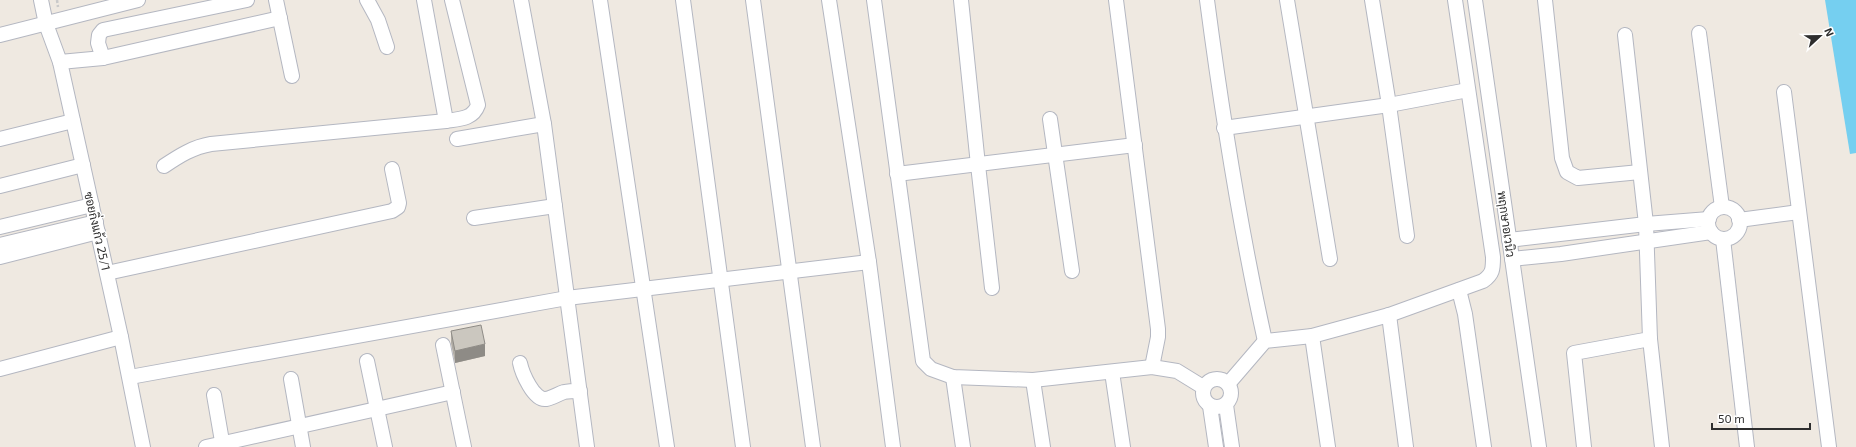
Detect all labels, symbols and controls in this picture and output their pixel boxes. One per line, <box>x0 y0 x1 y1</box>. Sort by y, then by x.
north arrow <box>1800 16 1840 56</box>
text: N <box>1822 26 1837 38</box>
street label: ซอยกิ่งแก้ว 25/1 <box>82 190 116 272</box>
street label: พฤกษาอเวนิว <box>1494 190 1519 258</box>
scale bar <box>1712 405 1810 431</box>
text: 50 m <box>1718 411 1745 425</box>

